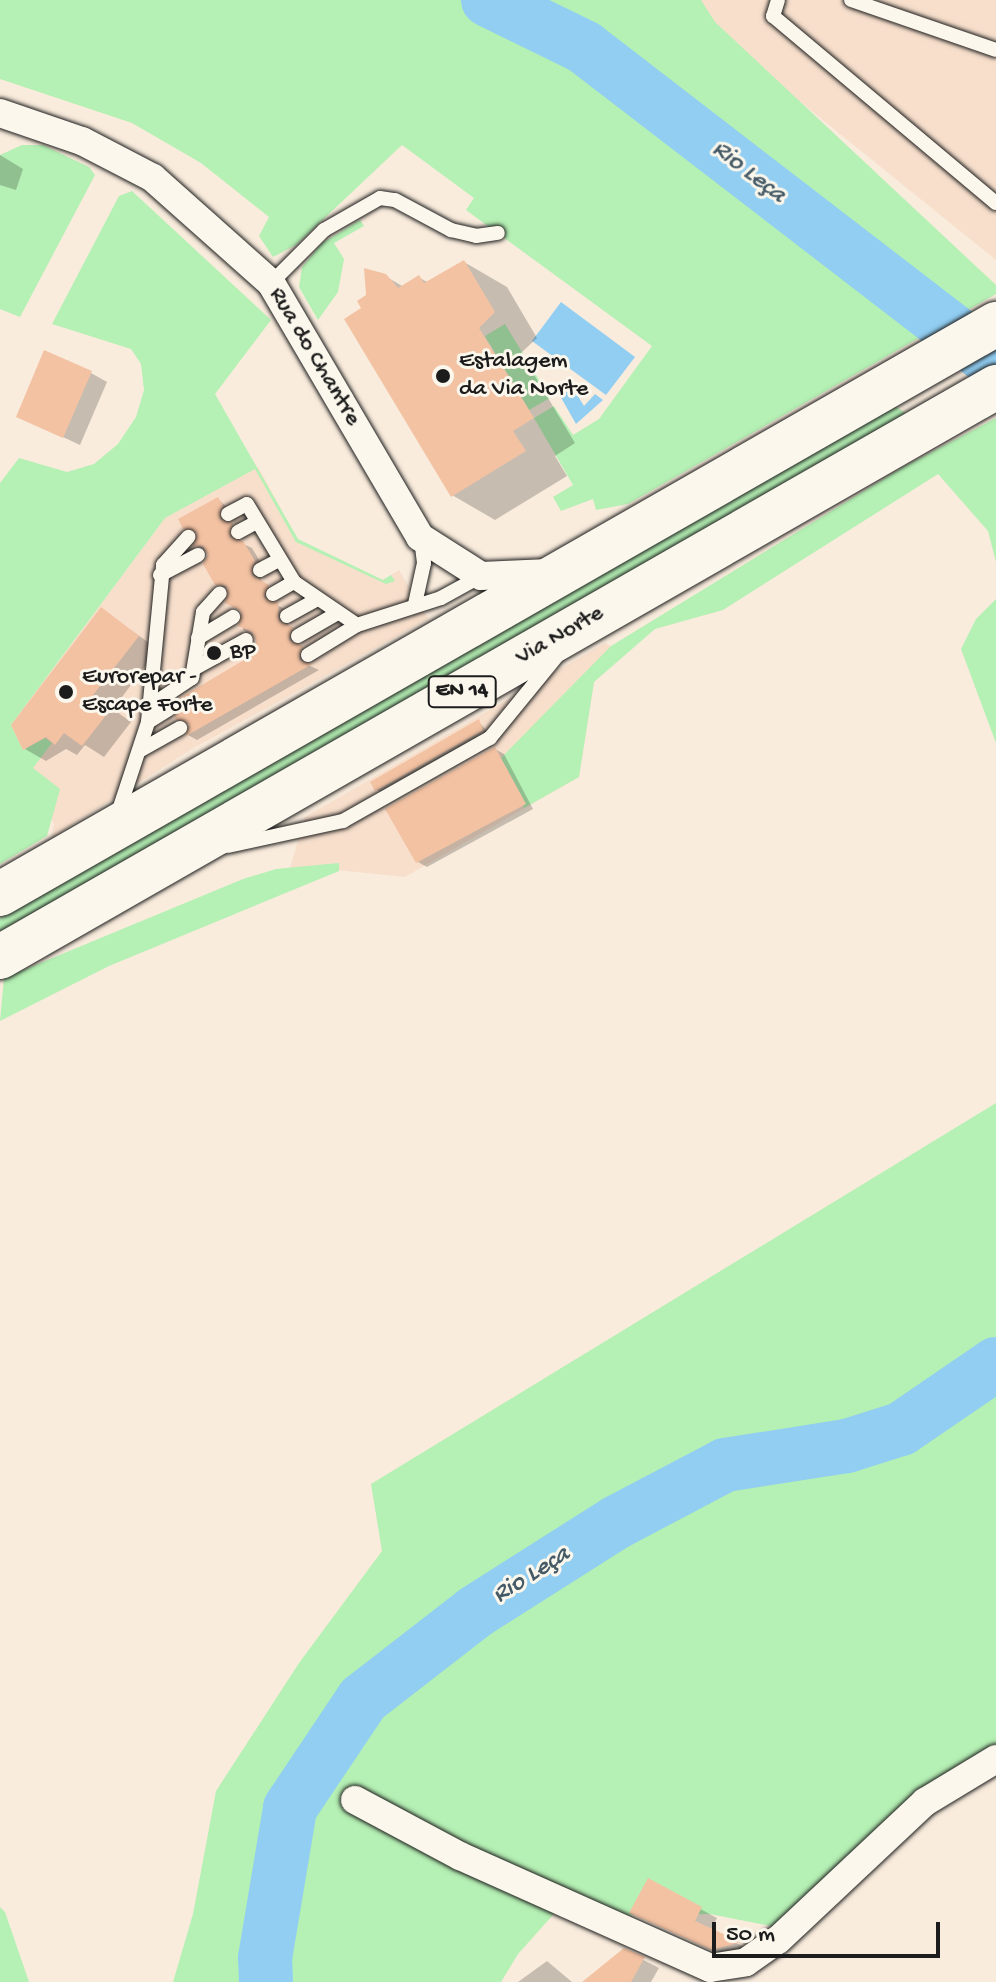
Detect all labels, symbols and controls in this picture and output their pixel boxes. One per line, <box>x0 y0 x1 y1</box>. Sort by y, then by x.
water label: Rio Leça <box>705 135 791 211</box>
street label: Rua do Chantre <box>261 283 367 431</box>
place label: Estalagem da Via Norte <box>459 348 588 404</box>
marker: Estalagem da Via Norte <box>434 367 452 385</box>
street label: Via Norte <box>511 599 609 673</box>
place label: BP <box>230 639 256 667</box>
marker: BP <box>205 644 223 662</box>
place label: Eurorepar - Escape Forte <box>82 664 213 720</box>
road number: EN 14 <box>426 674 498 710</box>
marker: Eurorepar - Escape Forte <box>57 683 75 701</box>
water label: Rio Leça <box>488 1540 576 1612</box>
scale bar <box>716 1906 944 1956</box>
text: 50 m <box>726 1921 775 1950</box>

